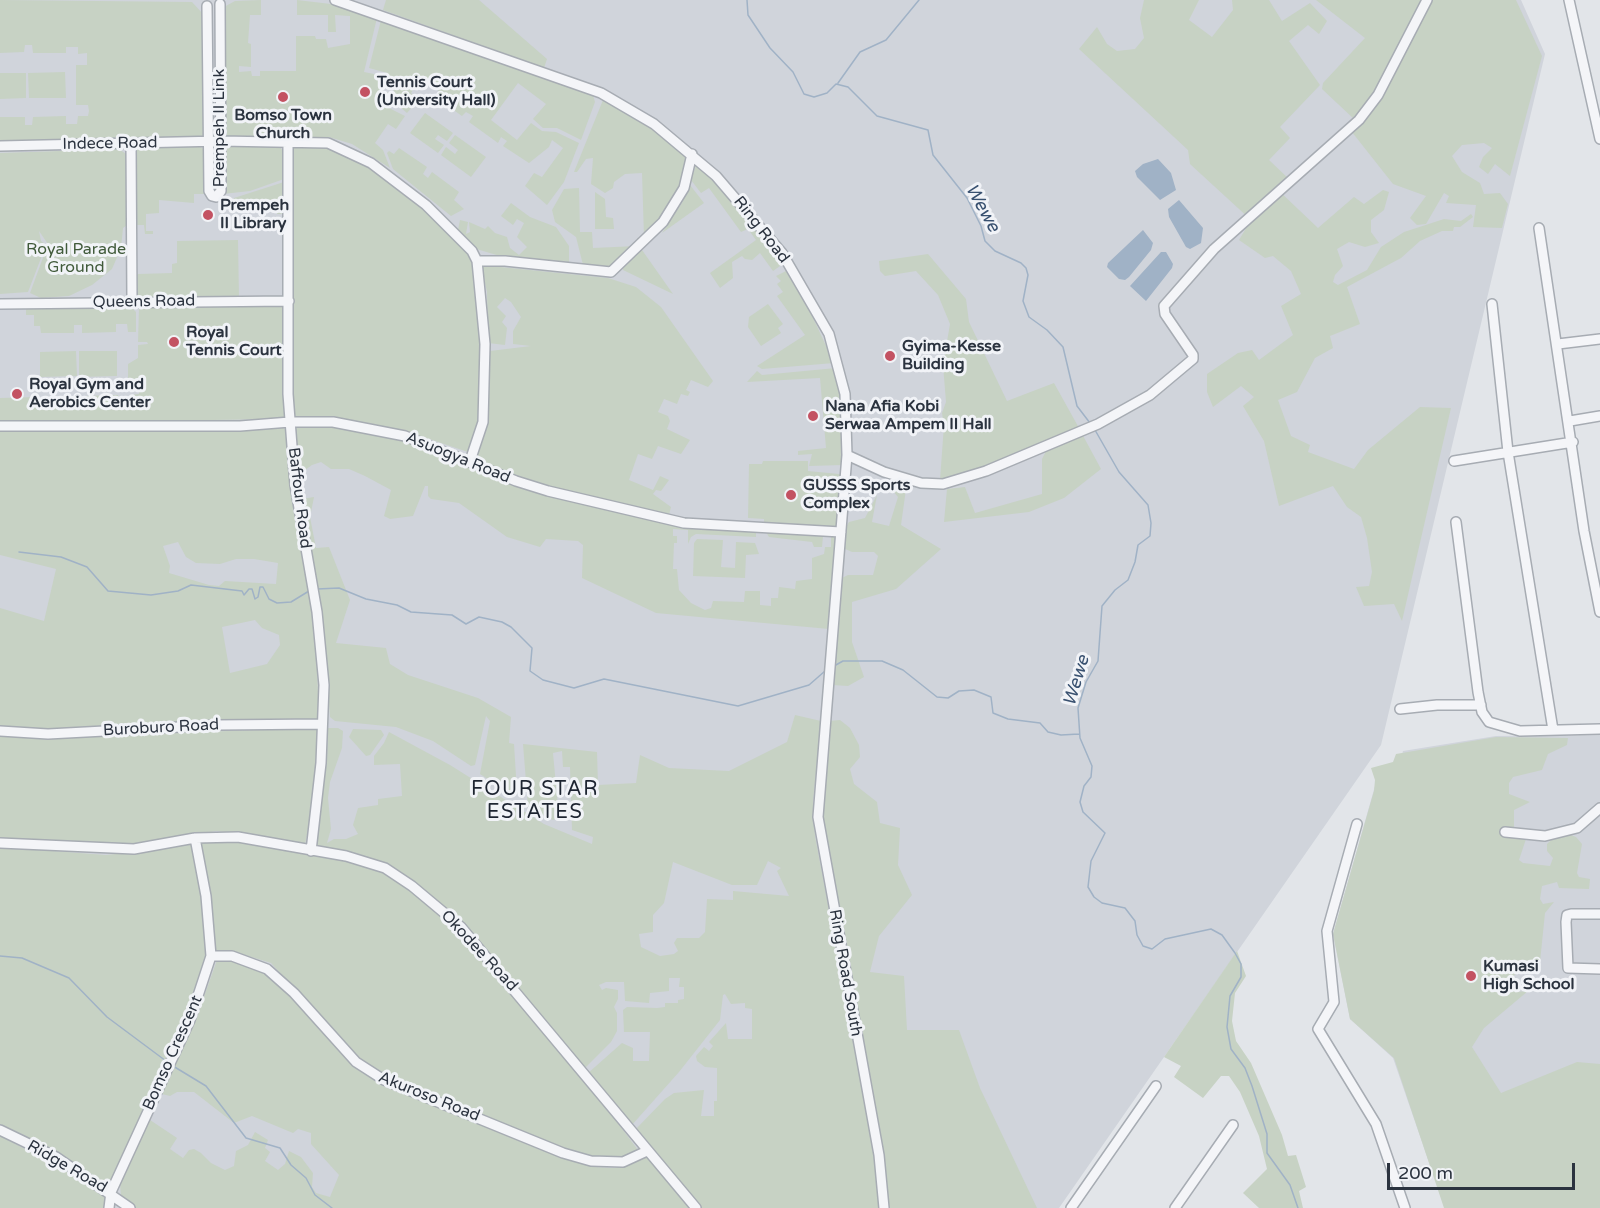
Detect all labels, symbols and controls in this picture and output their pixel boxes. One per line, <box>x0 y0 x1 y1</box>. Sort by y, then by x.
street label: Prempeh II Link <box>210 69 230 187</box>
place label: Tennis Court (University Hall) <box>377 73 495 111</box>
marker: Tennis Court (University Hall) <box>358 85 372 99</box>
marker: Bomso Town Church <box>276 90 290 104</box>
place label: Bomso Town Church <box>234 106 332 144</box>
street label: Indece Road <box>62 134 158 154</box>
water label: Wewe <box>960 180 1004 236</box>
street label: Ring Road <box>729 193 793 267</box>
place label: Prempeh II Library <box>220 196 289 234</box>
marker: Prempeh II Library <box>201 208 215 222</box>
park label: Royal Parade Ground <box>26 240 126 278</box>
street label: Queens Road <box>93 292 195 312</box>
place label: Royal Tennis Court <box>186 323 282 361</box>
marker: Royal Tennis Court <box>167 335 181 349</box>
place label: Gyima-Kesse Building <box>902 337 1001 375</box>
marker: Gyima-Kesse Building <box>883 349 897 363</box>
place label: Royal Gym and Aerobics Center <box>29 375 151 413</box>
marker: Royal Gym and Aerobics Center <box>10 387 24 401</box>
place label: Nana Afia Kobi Serwaa Ampem II Hall <box>825 397 992 435</box>
marker: Nana Afia Kobi Serwaa Ampem II Hall <box>806 409 820 423</box>
street label: Asuogya Road <box>403 428 513 488</box>
street label: Baffour Road <box>283 446 315 550</box>
place label: GUSSS Sports Complex <box>803 476 910 514</box>
marker: GUSSS Sports Complex <box>784 488 798 502</box>
water label: Wewe <box>1059 653 1095 709</box>
street label: Buroburo Road <box>102 715 220 741</box>
district label: FOUR STAR ESTATES <box>471 778 599 825</box>
street label: Okodee Road <box>437 907 521 995</box>
street label: Ring Road South <box>824 908 866 1038</box>
place label: Kumasi High School <box>1483 957 1574 995</box>
marker: Kumasi High School <box>1464 969 1478 983</box>
street label: Bomso Crescent <box>139 993 207 1113</box>
street label: Akuroso Road <box>375 1068 483 1126</box>
street label: Ridge Road <box>24 1136 110 1198</box>
scale bar <box>1390 1151 1578 1189</box>
text: 200 m <box>1398 1162 1453 1184</box>

